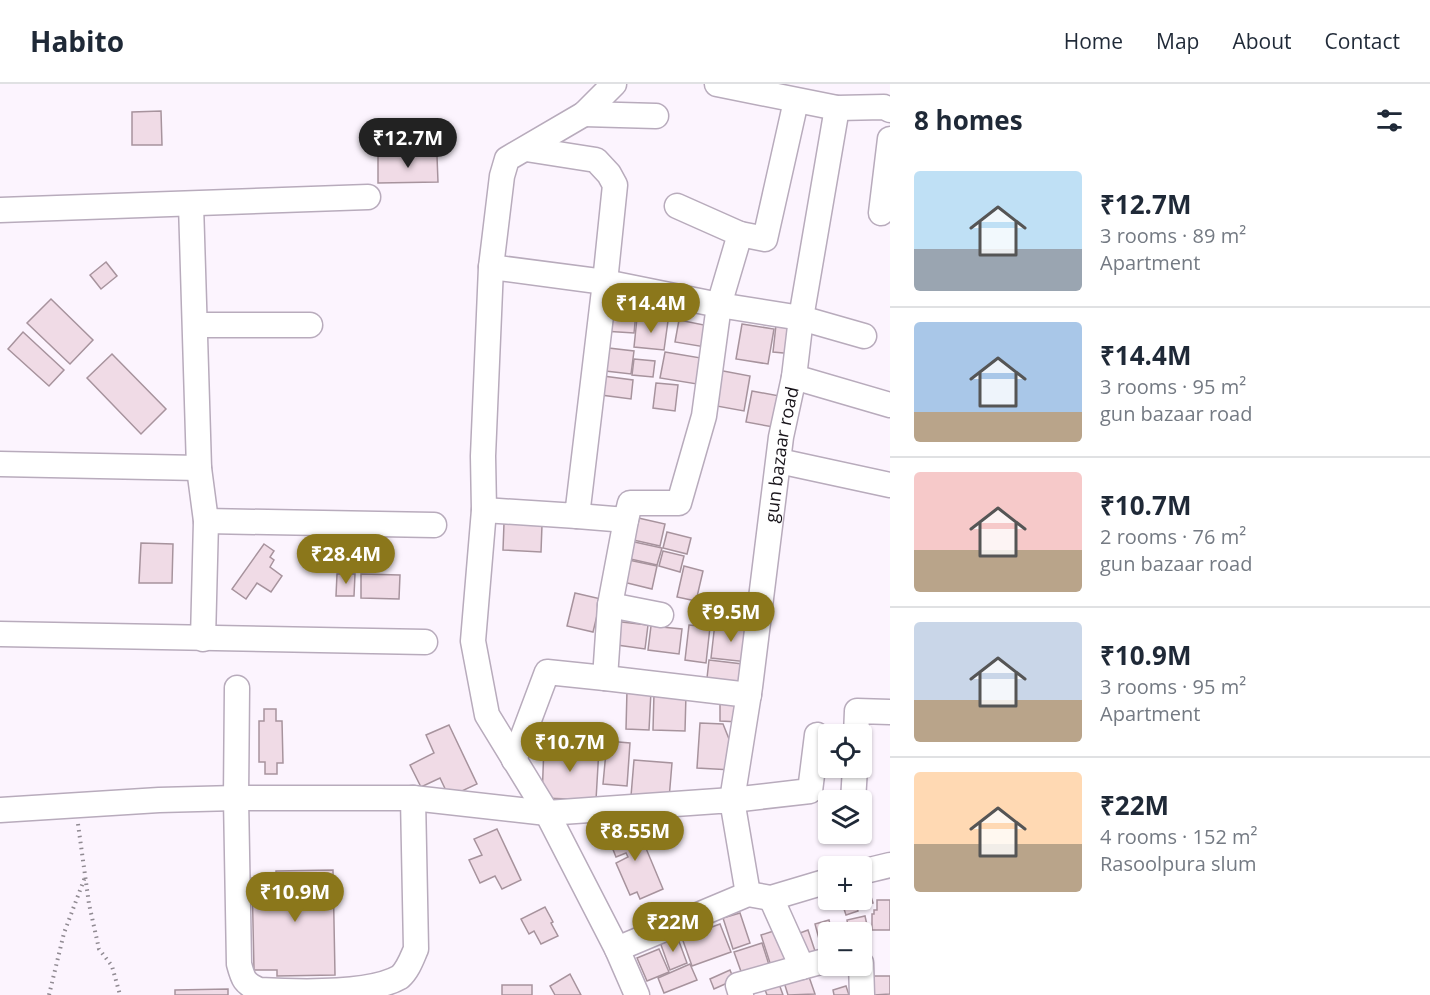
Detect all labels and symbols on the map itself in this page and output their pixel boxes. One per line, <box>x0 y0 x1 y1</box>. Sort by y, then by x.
pin: ₹12.7M <box>359 118 457 169</box>
pin: ₹14.4M <box>602 283 700 334</box>
street label: gun bazaar road <box>759 384 804 524</box>
pin: ₹28.4M <box>297 534 395 585</box>
pin: ₹9.5M <box>689 592 773 643</box>
pin: ₹10.7M <box>521 722 619 773</box>
pin: ₹8.55M <box>586 811 684 862</box>
pin: ₹10.9M <box>246 872 344 923</box>
pin: ₹22M <box>637 902 709 953</box>

